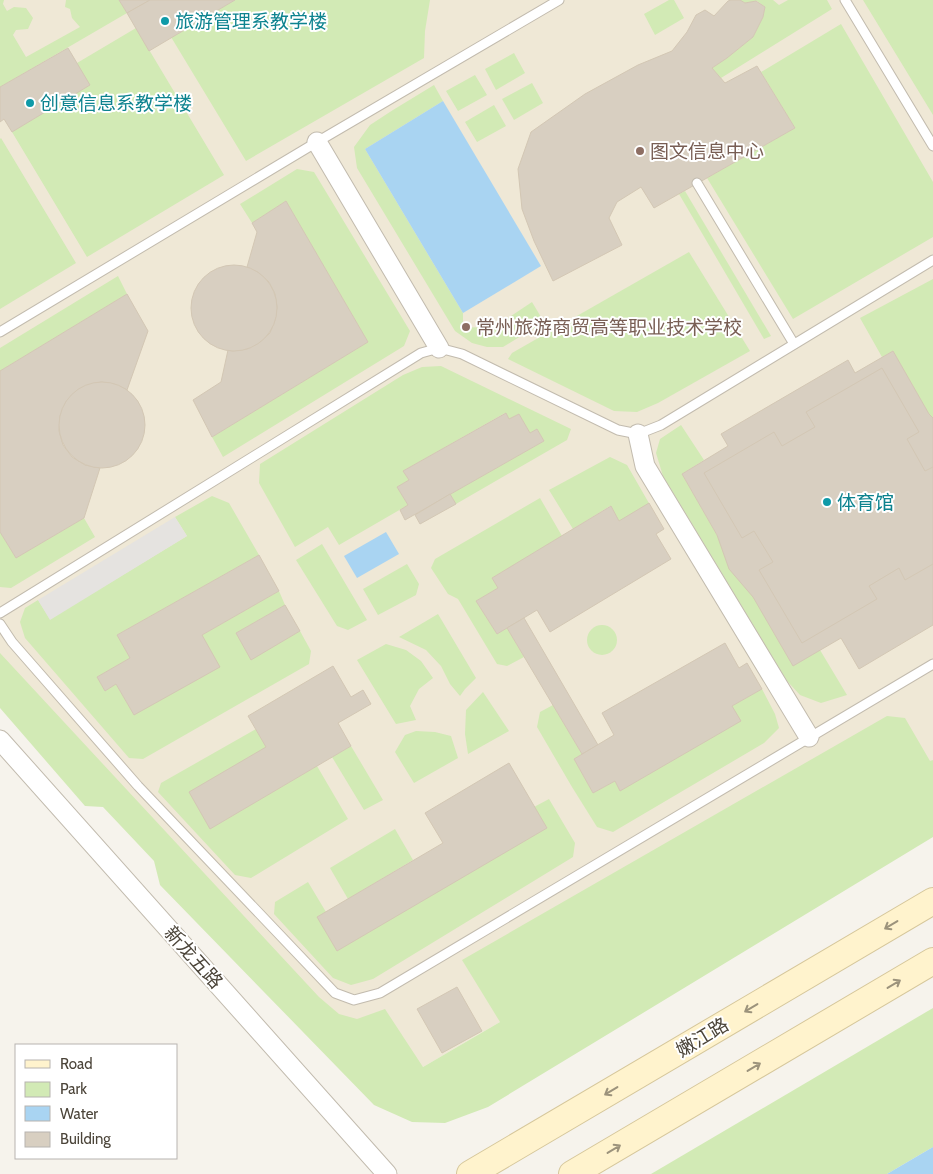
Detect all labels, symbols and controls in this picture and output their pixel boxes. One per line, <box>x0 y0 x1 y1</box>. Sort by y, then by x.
place label: 旅游管理系教学楼 <box>175 10 327 33</box>
marker: 旅游管理系教学楼 <box>159 15 171 27</box>
place label: 创意信息系教学楼 <box>40 92 192 115</box>
marker: 创意信息系教学楼 <box>24 97 36 109</box>
place label: 图文信息中心 <box>650 140 764 163</box>
marker: 图文信息中心 <box>634 145 646 157</box>
place label: 常州旅游商贸高等职业技术学校 <box>476 316 742 339</box>
marker: 常州旅游商贸高等职业技术学校 <box>460 321 472 333</box>
place label: 体育馆 <box>837 491 894 514</box>
marker: 体育馆 <box>821 496 833 508</box>
street label: 新龙五路 <box>160 921 228 993</box>
one-way arrow <box>884 921 899 931</box>
one-way arrow <box>886 979 901 989</box>
one-way arrow <box>745 1004 759 1014</box>
street label: 嫩江路 <box>672 1013 733 1062</box>
legend <box>15 1044 178 1159</box>
text: Road <box>60 1055 93 1073</box>
one-way arrow <box>747 1061 761 1071</box>
text: Park <box>60 1080 87 1098</box>
one-way arrow <box>605 1086 619 1096</box>
text: Water <box>60 1105 98 1123</box>
text: Building <box>60 1130 111 1148</box>
one-way arrow <box>607 1144 621 1154</box>

